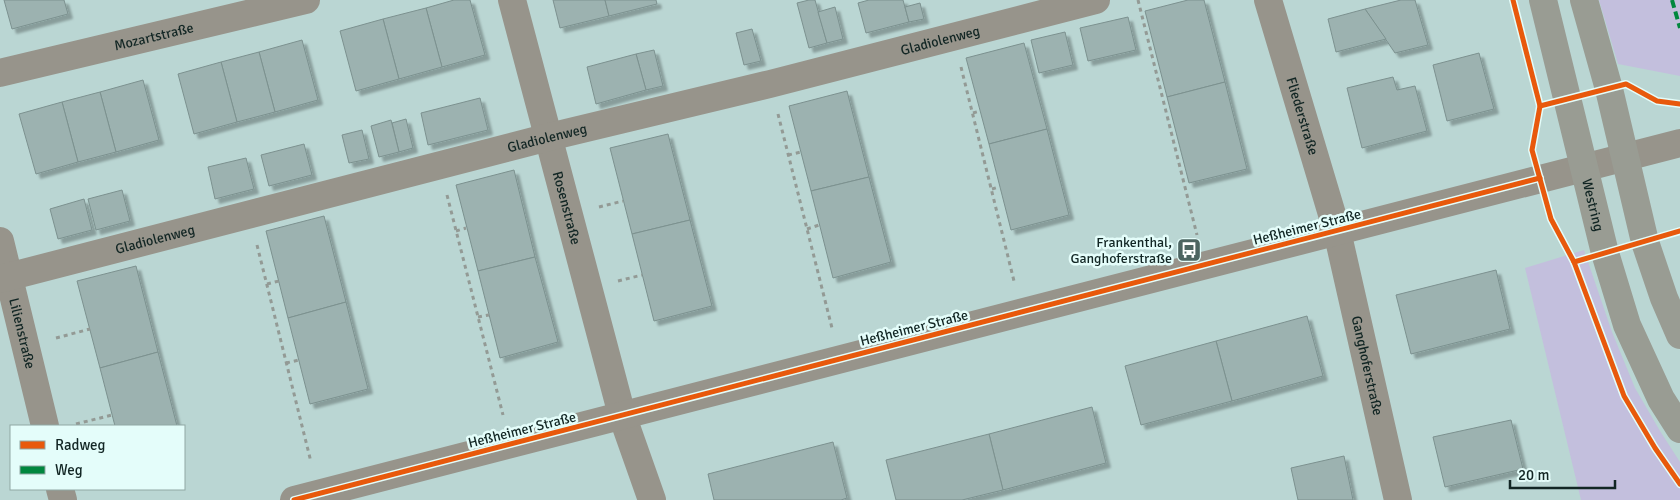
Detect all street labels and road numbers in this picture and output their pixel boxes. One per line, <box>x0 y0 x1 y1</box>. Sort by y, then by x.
street label: Mozartstraße <box>112 19 195 54</box>
street label: Gladiolenweg <box>899 22 982 59</box>
street label: Fliederstraße <box>1283 75 1322 157</box>
street label: Gladiolenweg <box>505 120 589 156</box>
street label: Rosenstraße <box>549 169 585 246</box>
street label: Westring <box>1579 177 1608 233</box>
street label: Heßheimer Straße <box>1251 205 1363 249</box>
street label: Gladiolenweg <box>113 221 196 257</box>
street label: Lilienstraße <box>6 296 39 370</box>
street label: Heßheimer Straße <box>858 306 970 350</box>
street label: Ganghoferstraße <box>1348 314 1387 417</box>
street label: Heßheimer Straße <box>466 408 578 452</box>

